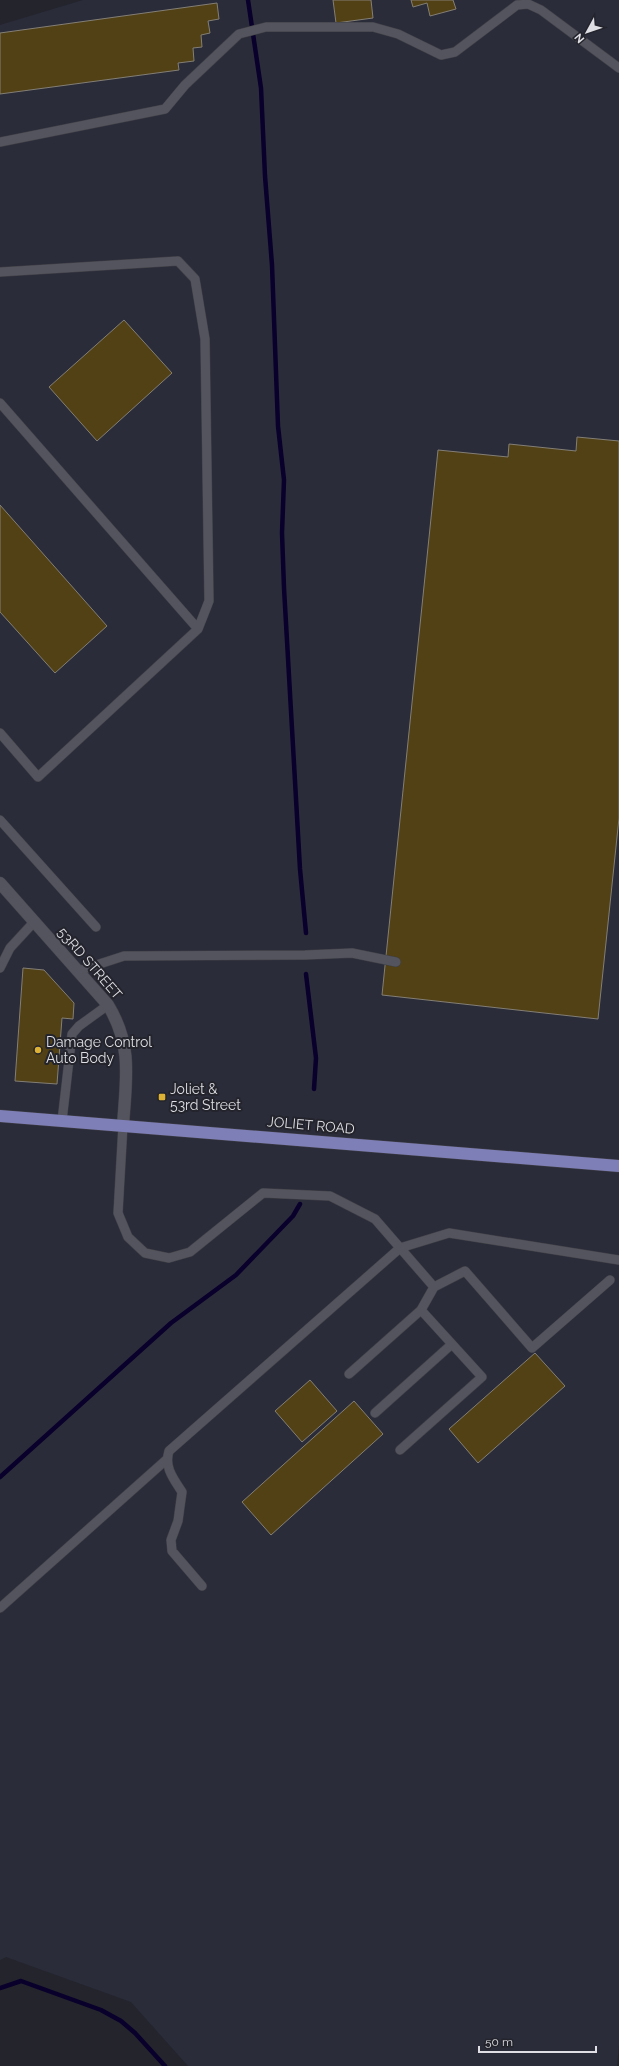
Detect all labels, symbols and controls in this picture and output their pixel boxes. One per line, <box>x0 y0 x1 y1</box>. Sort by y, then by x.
north arrow <box>567 12 607 52</box>
text: N <box>572 31 587 46</box>
street label: 53RD STREET <box>55 924 126 1002</box>
place label: Damage Control Auto Body <box>46 1034 152 1066</box>
marker: Damage Control Auto Body <box>33 1045 43 1055</box>
place label: Joliet & 53rd Street <box>170 1081 241 1113</box>
marker: Joliet & 53rd Street <box>157 1092 167 1102</box>
street label: JOLIET ROAD <box>267 1113 355 1137</box>
scale bar <box>479 2028 596 2054</box>
text: 50 m <box>485 2035 513 2049</box>

